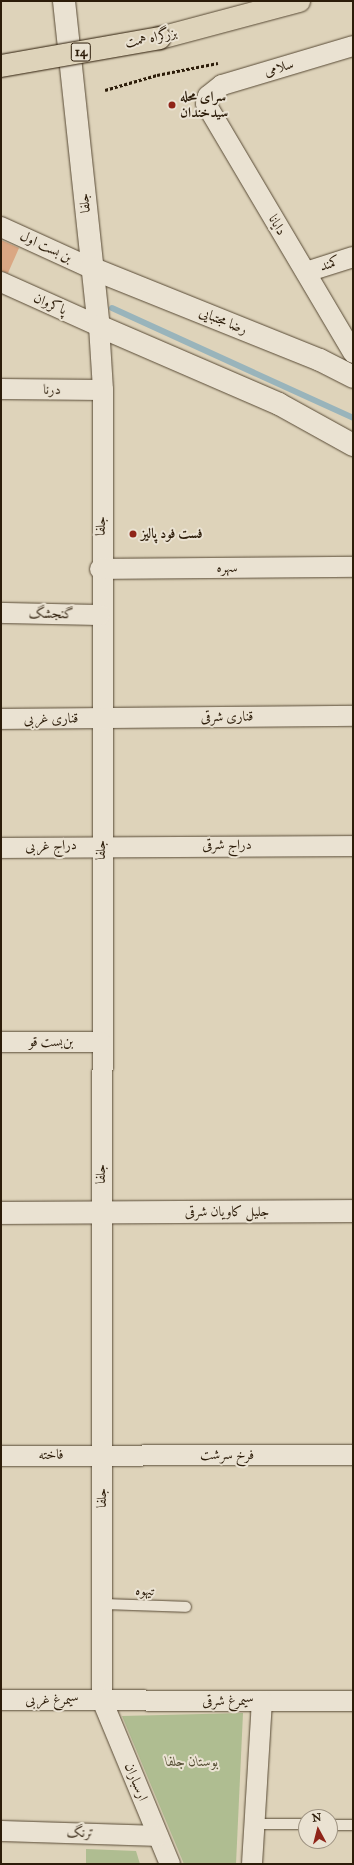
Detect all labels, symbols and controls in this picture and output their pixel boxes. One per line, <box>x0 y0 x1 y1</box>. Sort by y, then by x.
street label: بزرگراه همت <box>123 24 179 52</box>
road number: 14 <box>70 41 92 63</box>
street label: سلامی <box>262 56 296 80</box>
place label: سرای محله سیدخندان <box>180 89 228 122</box>
marker: سرای محله سیدخندان <box>167 100 177 110</box>
street label: جلفا <box>76 192 94 214</box>
street label: دایانا <box>264 212 290 238</box>
street label: بن بست اول <box>17 228 75 266</box>
street label: کمند <box>318 253 342 275</box>
street label: پاکروان <box>31 289 69 319</box>
street label: رضا مجتبایی <box>197 304 249 338</box>
street label: درنا <box>43 381 61 399</box>
street label: جلفا <box>92 516 110 536</box>
place label: فست فود پالیز <box>141 526 203 542</box>
marker: فست فود پالیز <box>128 529 138 539</box>
street label: سهره <box>216 560 238 576</box>
street label: گنجشگ <box>28 605 74 623</box>
street label: قناری شرقی <box>201 708 253 726</box>
street label: قناری غربی <box>23 710 79 728</box>
street label: دراج غربی <box>25 837 77 855</box>
street label: دراج شرقی <box>202 837 252 853</box>
street label: جلفا <box>93 840 109 860</box>
street label: بن‌بست قو <box>29 1034 73 1050</box>
street label: جلفا <box>93 1164 109 1184</box>
street label: جلیل کاویان شرقی <box>185 1204 269 1220</box>
street label: فاخته <box>38 1446 64 1464</box>
street label: فرخ سرشت <box>200 1447 254 1463</box>
street label: جلفا <box>94 1488 110 1508</box>
street label: تیهوه <box>135 1582 155 1600</box>
street label: سیمرغ غربی <box>25 1692 79 1708</box>
street label: سیمرغ شرقی <box>202 1693 254 1709</box>
park label: بوستان جلفا <box>166 1754 218 1770</box>
street label: ارسباران <box>121 1760 151 1804</box>
north arrow <box>298 1809 338 1849</box>
text: N <box>311 1811 322 1825</box>
street label: ترنگ <box>66 1824 94 1842</box>

